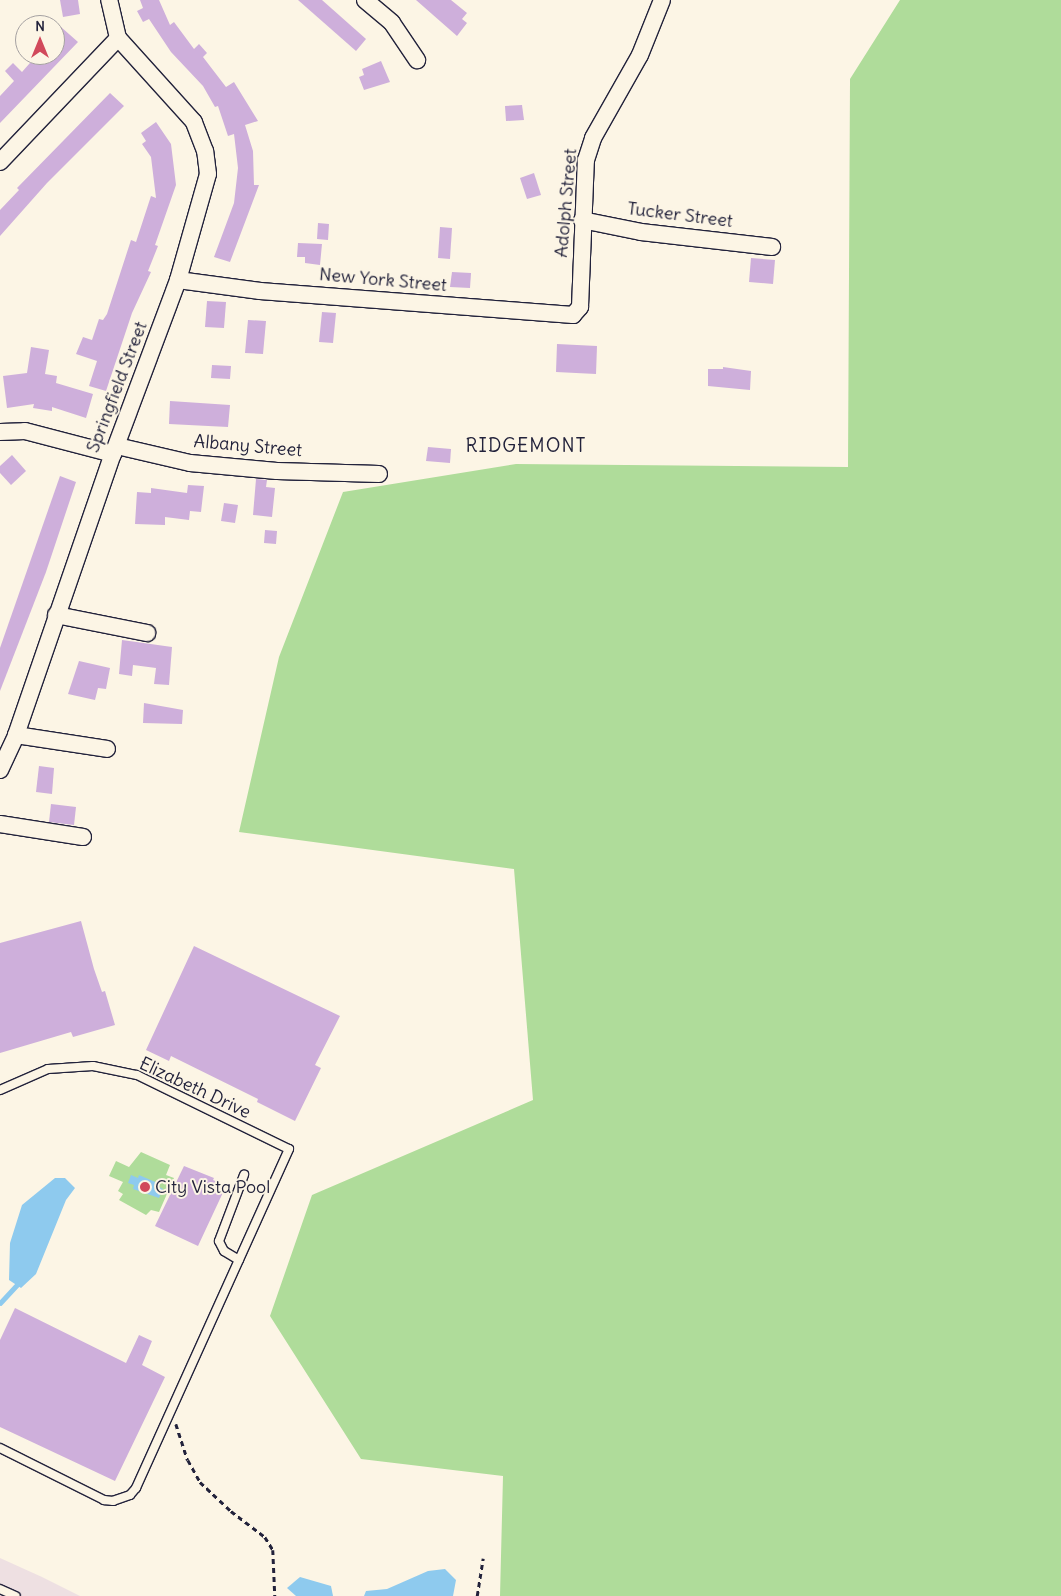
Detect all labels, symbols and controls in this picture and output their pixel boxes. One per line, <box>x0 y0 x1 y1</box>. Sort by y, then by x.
north arrow <box>15 15 65 65</box>
text: N <box>35 17 45 35</box>
street label: Adolph Street <box>550 148 582 258</box>
street label: Tucker Street <box>626 198 734 232</box>
street label: New York Street <box>318 264 448 296</box>
street label: Springfield Street <box>82 318 152 456</box>
street label: Albany Street <box>193 431 303 461</box>
district label: RIDGEMONT <box>464 435 588 457</box>
street label: Elizabeth Drive <box>136 1053 254 1123</box>
place label: City Vista Pool <box>155 1176 270 1198</box>
marker: City Vista Pool <box>139 1181 151 1193</box>

